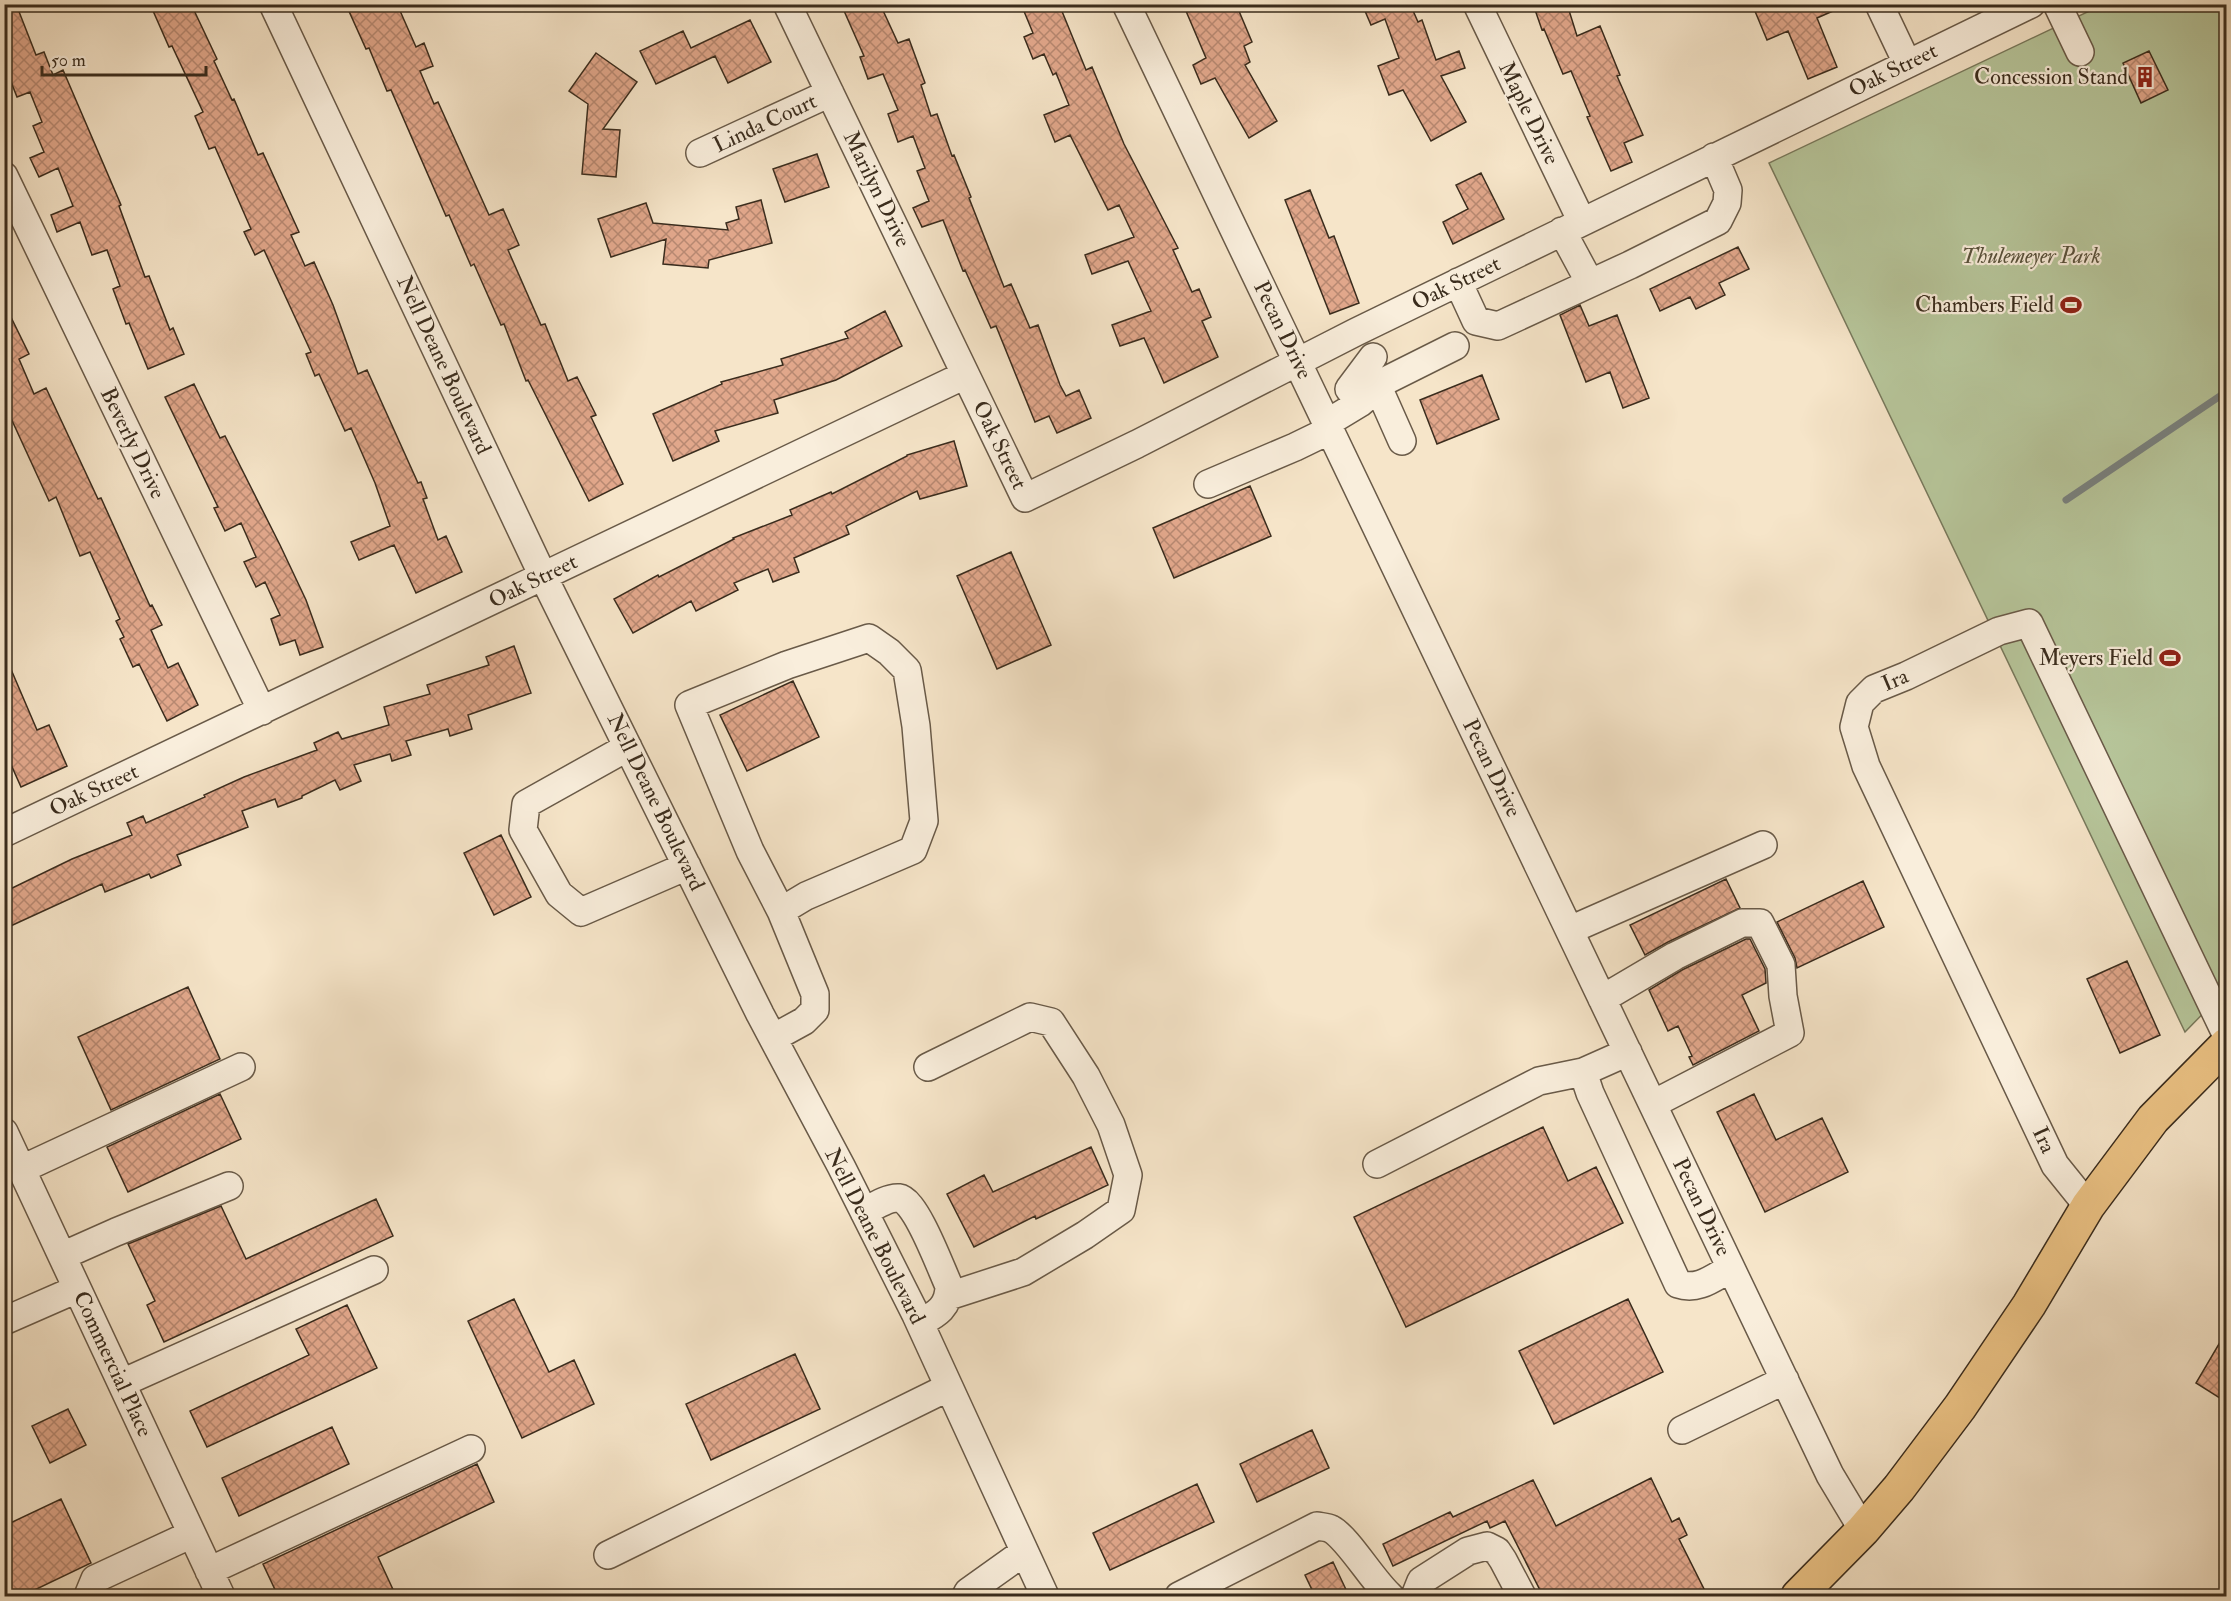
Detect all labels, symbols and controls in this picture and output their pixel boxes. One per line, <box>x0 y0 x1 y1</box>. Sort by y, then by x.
street label: Oak Street <box>1844 37 1942 103</box>
scale bar <box>42 39 206 77</box>
text: 50 m <box>51 49 86 72</box>
street label: Maple Drive <box>1491 57 1566 169</box>
place label: Concession Stand <box>1974 63 2128 91</box>
building icon: Concession Stand <box>2133 65 2157 89</box>
street label: Linda Court <box>709 87 821 159</box>
street label: Marilyn Drive <box>837 126 917 252</box>
park label: Thulemeyer Park <box>1961 242 2101 270</box>
street label: Oak Street <box>1407 250 1505 316</box>
street label: Nell Deane Boulevard <box>390 271 498 459</box>
street label: Pecan Drive <box>1247 276 1319 384</box>
place label: Chambers Field <box>1915 291 2054 319</box>
sports icon: Chambers Field <box>2059 293 2083 317</box>
street label: Beverly Drive <box>94 383 172 503</box>
street label: Oak Street <box>967 396 1033 494</box>
street label: Oak Street <box>484 548 582 614</box>
place label: Meyers Field <box>2039 644 2153 672</box>
sports icon: Meyers Field <box>2158 646 2182 670</box>
street label: Ira <box>1878 662 1913 698</box>
street label: Nell Deane Boulevard <box>601 709 711 896</box>
street label: Pecan Drive <box>1456 714 1528 822</box>
street label: Oak Street <box>45 757 143 823</box>
street label: Ira <box>2026 1122 2063 1159</box>
street label: Nell Deane Boulevard <box>818 1143 932 1329</box>
street label: Pecan Drive <box>1666 1153 1738 1261</box>
street label: Commercial Place <box>67 1287 159 1441</box>

